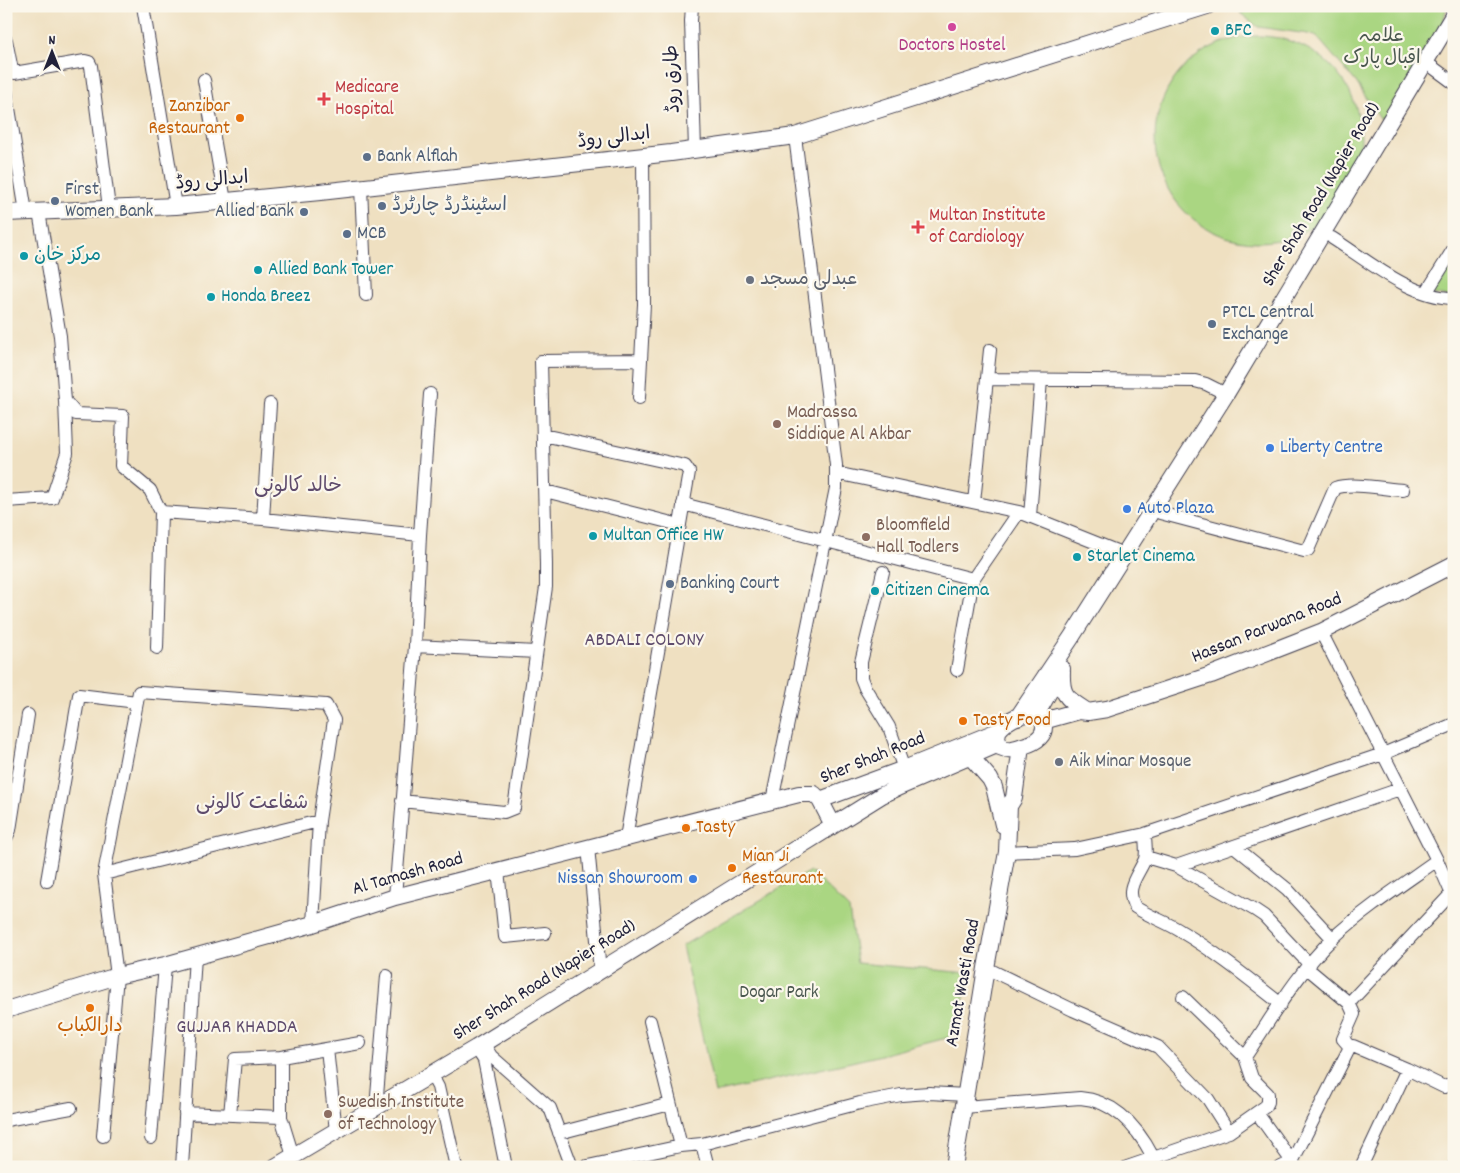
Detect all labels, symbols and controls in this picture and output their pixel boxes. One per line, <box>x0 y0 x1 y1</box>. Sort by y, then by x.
place label: BFC <box>1225 18 1252 45</box>
marker: Doctors Hostel <box>946 21 958 33</box>
park label: علامہ اقبال پارک <box>1343 24 1421 73</box>
marker: BFC <box>1209 25 1221 37</box>
north arrow <box>28 28 78 78</box>
text: N <box>49 31 56 51</box>
place label: Doctors Hostel <box>899 33 1006 60</box>
street label: طارق روڈ <box>659 44 689 114</box>
place label: Medicare Hospital <box>335 75 399 124</box>
marker: Medicare Hospital <box>317 92 331 106</box>
place label: Zanzibar Restaurant <box>149 94 230 143</box>
street label: Sher Shah Road (Napier Road) <box>1256 97 1388 292</box>
marker: Zanzibar Restaurant <box>234 112 246 124</box>
street label: ابدالی روڈ <box>576 121 652 157</box>
place label: Bank Alflah <box>377 144 458 171</box>
marker: Bank Alflah <box>361 151 373 163</box>
street label: ابدالی روڈ <box>174 165 250 199</box>
place label: First Women Bank <box>65 177 154 226</box>
place label: اسٹینڈرڈ چارٹرڈ <box>392 193 507 220</box>
marker: First Women Bank <box>49 195 61 207</box>
place label: Allied Bank <box>215 199 294 226</box>
marker: اسٹینڈرڈ چارٹرڈ <box>376 200 388 212</box>
place label: Multan Institute of Cardiology <box>929 203 1046 252</box>
marker: Allied Bank <box>298 206 310 218</box>
marker: Multan Institute of Cardiology <box>911 220 925 234</box>
place label: MCB <box>357 221 387 248</box>
marker: MCB <box>341 228 353 240</box>
place label: مرکز خان <box>34 243 101 270</box>
marker: مرکز خان <box>18 250 30 262</box>
place label: Allied Bank Tower <box>268 257 393 284</box>
marker: Allied Bank Tower <box>252 264 264 276</box>
place label: عبدلی مسجد <box>760 267 857 294</box>
marker: عبدلی مسجد <box>744 274 756 286</box>
place label: Honda Breez <box>221 284 310 311</box>
marker: Honda Breez <box>205 291 217 303</box>
place label: PTCL Central Exchange <box>1222 300 1314 349</box>
marker: PTCL Central Exchange <box>1206 318 1218 330</box>
place label: Madrassa Siddique Al Akbar <box>787 400 911 449</box>
marker: Madrassa Siddique Al Akbar <box>771 418 783 430</box>
place label: Liberty Centre <box>1280 435 1383 462</box>
marker: Liberty Centre <box>1264 442 1276 454</box>
district label: خالد کالونی <box>254 473 342 501</box>
place label: Auto Plaza <box>1137 496 1215 523</box>
marker: Auto Plaza <box>1121 503 1133 515</box>
place label: Bloomfield Hall Todlers <box>876 513 959 562</box>
place label: Multan Office HW <box>603 523 724 550</box>
marker: Multan Office HW <box>587 530 599 542</box>
marker: Bloomfield Hall Todlers <box>860 531 872 543</box>
place label: Starlet Cinema <box>1087 544 1196 571</box>
marker: Starlet Cinema <box>1071 551 1083 563</box>
place label: Banking Court <box>680 571 780 598</box>
marker: Banking Court <box>664 578 676 590</box>
place label: Citizen Cinema <box>885 578 990 605</box>
marker: Citizen Cinema <box>869 585 881 597</box>
street label: Hassan Parwana Road <box>1188 587 1346 671</box>
district label: ABDALI COLONY <box>585 627 704 655</box>
place label: Tasty Food <box>973 708 1051 735</box>
marker: Tasty Food <box>957 715 969 727</box>
street label: Sher Shah Road <box>816 726 930 792</box>
place label: Aik Minar Mosque <box>1069 749 1191 776</box>
marker: Aik Minar Mosque <box>1053 756 1065 768</box>
district label: شفاعت کالونی <box>196 790 308 818</box>
place label: Tasty <box>696 815 736 842</box>
marker: Tasty <box>680 822 692 834</box>
place label: Mian Ji Restaurant <box>742 844 823 893</box>
street label: Al Tamash Road <box>349 846 467 904</box>
marker: Mian Ji Restaurant <box>726 862 738 874</box>
place label: Nissan Showroom <box>557 866 683 893</box>
marker: Nissan Showroom <box>687 873 699 885</box>
street label: Sher Shah Road (Napier Road) <box>448 914 642 1048</box>
street label: Azmat Wasti Road <box>939 917 989 1049</box>
park label: Dogar Park <box>739 980 819 1007</box>
marker: دارالکباب <box>84 1002 96 1014</box>
place label: دارالکباب <box>57 1014 123 1041</box>
district label: GUJJAR KHADDA <box>176 1014 298 1042</box>
place label: Swedish Institute of Technology <box>338 1090 464 1139</box>
marker: Swedish Institute of Technology <box>322 1108 334 1120</box>

